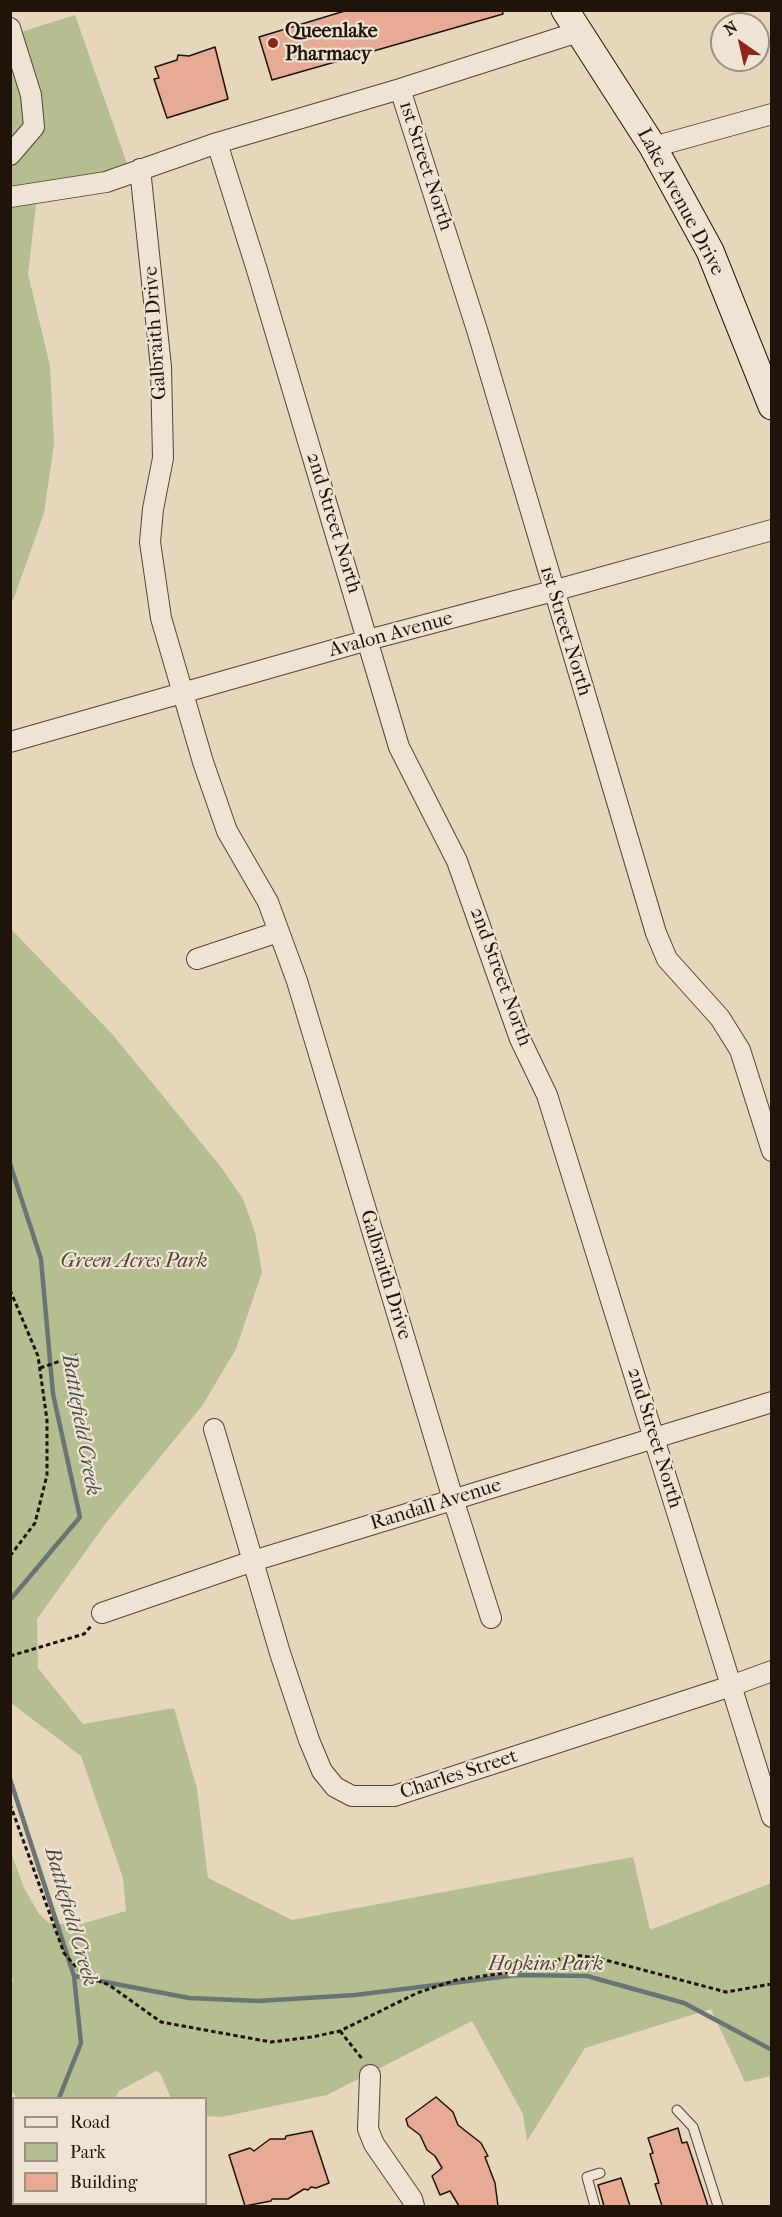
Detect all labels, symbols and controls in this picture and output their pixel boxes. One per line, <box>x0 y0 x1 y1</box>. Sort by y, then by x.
north arrow <box>710 12 770 72</box>
text: N <box>720 17 741 40</box>
place label: Queenlake Pharmacy <box>285 20 378 67</box>
marker: Queenlake Pharmacy <box>266 36 280 50</box>
street label: 1st Street North <box>393 98 457 234</box>
street label: Lake Avenue Drive <box>631 124 729 280</box>
street label: Galbraith Drive <box>139 265 173 401</box>
street label: 2nd Street North <box>300 450 366 596</box>
street label: 1st Street North <box>534 563 596 699</box>
street label: Avalon Avenue <box>326 607 456 663</box>
street label: 2nd Street North <box>464 904 536 1050</box>
street label: Galbraith Drive <box>354 1207 416 1343</box>
park label: Green Acres Park <box>61 1250 207 1274</box>
water label: Battlefield Creek <box>55 1352 105 1498</box>
street label: 2nd Street North <box>621 1365 687 1511</box>
street label: Randall Avenue <box>368 1474 504 1536</box>
street label: Charles Street <box>397 1745 521 1805</box>
water label: Battlefield Creek <box>38 1845 102 1989</box>
park label: Hopkins Park <box>489 1953 603 1977</box>
legend <box>12 2097 207 2205</box>
text: Road <box>70 2112 110 2133</box>
text: Park <box>70 2142 106 2163</box>
text: Building <box>70 2172 137 2193</box>

